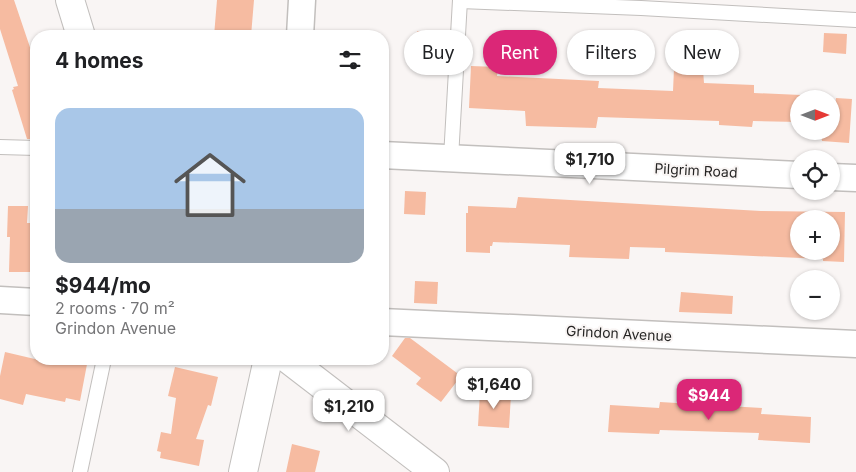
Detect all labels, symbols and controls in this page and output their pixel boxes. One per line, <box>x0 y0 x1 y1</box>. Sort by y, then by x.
chip: Buy <box>404 30 473 75</box>
chip: Rent <box>483 30 557 75</box>
chip: Filters <box>567 30 655 75</box>
chip: New <box>665 30 739 75</box>
icon: filters <box>336 46 364 74</box>
text: 4 homes <box>55 48 144 73</box>
north arrow <box>790 90 840 140</box>
map controls <box>790 90 840 320</box>
icon: home <box>165 140 255 230</box>
pin: $1,710 <box>549 142 631 185</box>
text: $1,710 <box>565 149 615 169</box>
button: locate <box>790 150 840 200</box>
street label: Pilgrim Road <box>654 159 738 181</box>
button: + <box>790 210 840 260</box>
button: − <box>790 270 840 320</box>
text: $944/mo <box>55 273 151 298</box>
text: 2 rooms · 70 m² <box>55 298 175 318</box>
text: Grindon Avenue <box>55 318 176 338</box>
street label: Grindon Avenue <box>566 322 672 344</box>
pin: $1,640 <box>453 368 535 410</box>
text: $1,640 <box>467 374 521 394</box>
pin: $944 <box>679 378 739 421</box>
text: $944 <box>688 385 730 405</box>
pin: $1,210 <box>308 390 390 432</box>
text: $1,210 <box>324 396 374 416</box>

